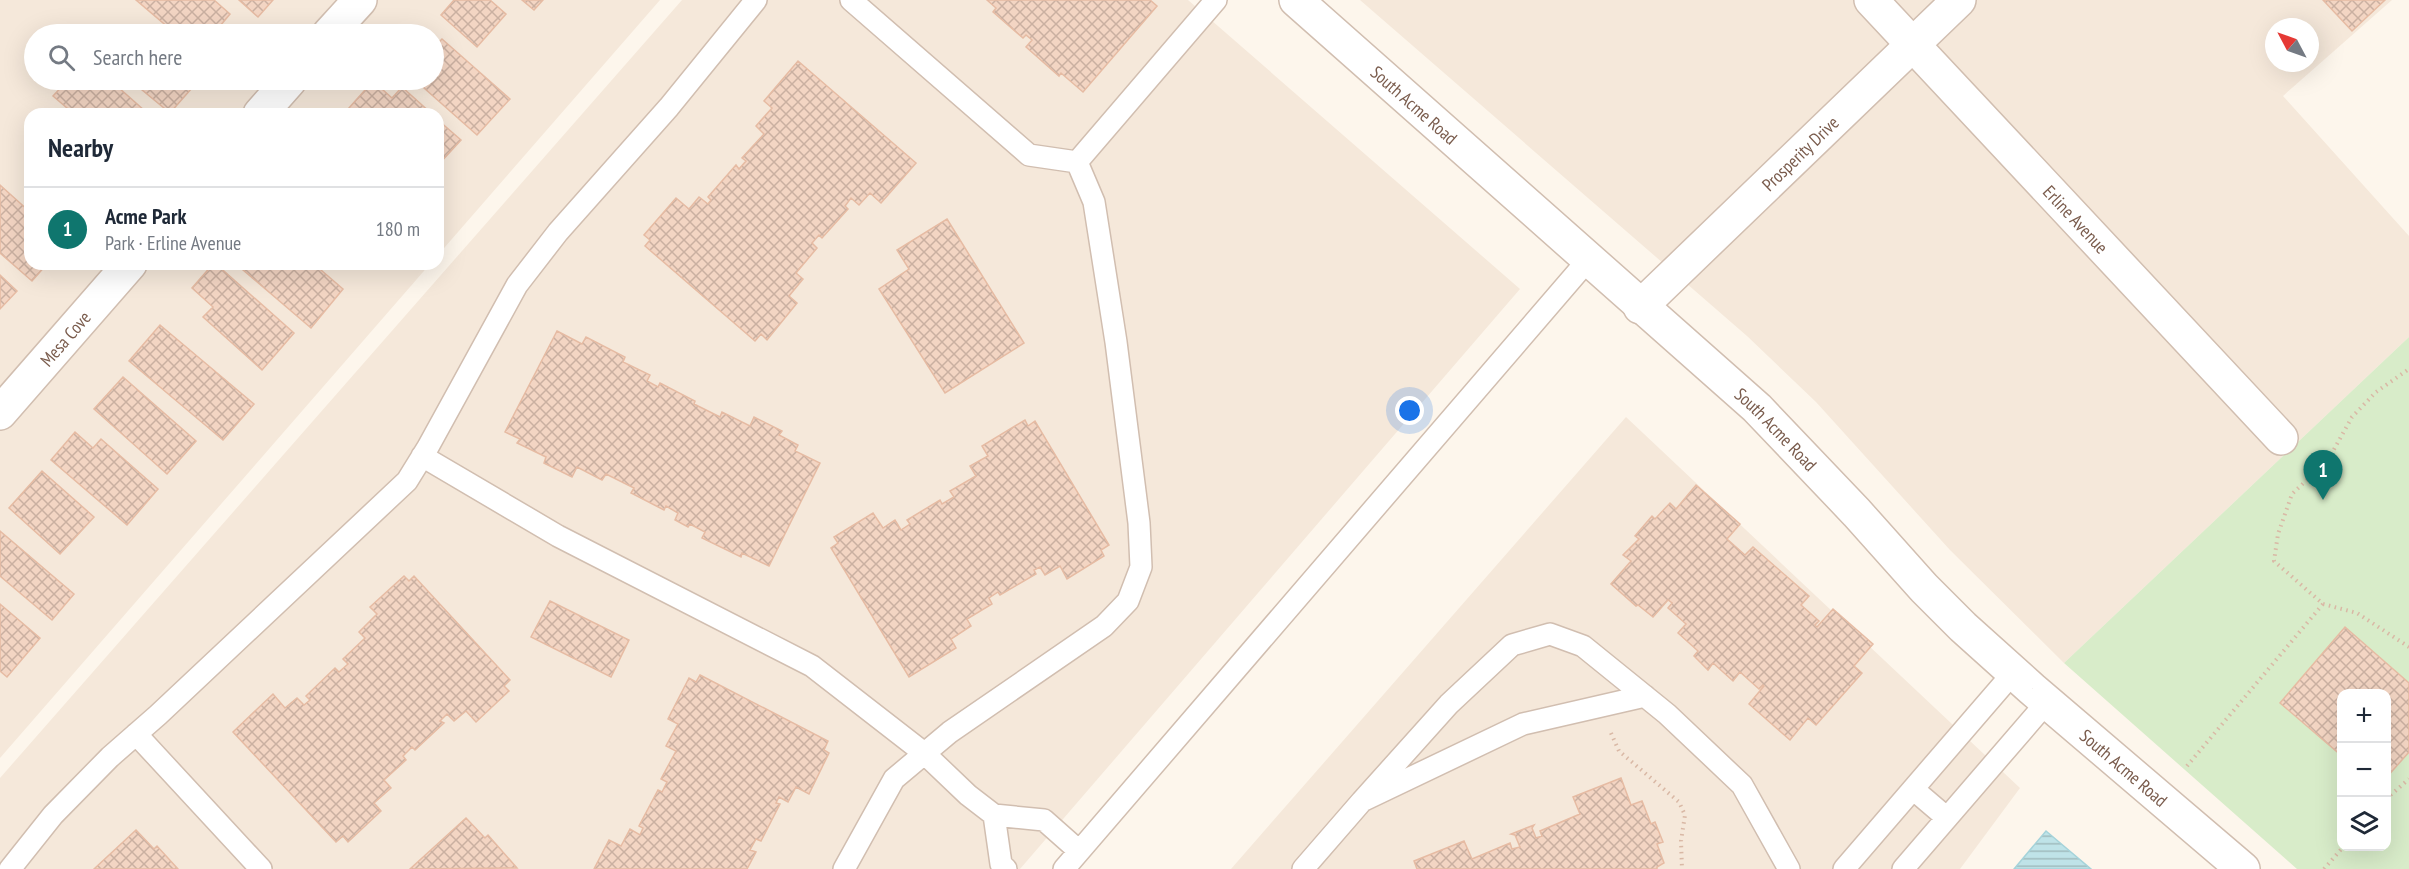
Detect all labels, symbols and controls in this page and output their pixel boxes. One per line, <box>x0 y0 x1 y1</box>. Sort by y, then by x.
north arrow <box>2265 18 2319 72</box>
search box <box>24 24 444 90</box>
icon: search <box>45 41 78 74</box>
text: Search here <box>93 43 182 71</box>
street label: South Acme Road <box>1366 60 1462 149</box>
street label: Prosperity Drive <box>1757 111 1843 195</box>
text: Nearby <box>48 131 113 164</box>
street label: Erline Avenue <box>2039 180 2113 258</box>
text: Acme Park <box>105 202 186 230</box>
text: 1 <box>63 216 72 242</box>
text: 180 m <box>376 216 420 242</box>
text: Park · Erline Avenue <box>105 230 241 256</box>
street label: Mesa Cove <box>35 306 95 371</box>
street label: South Acme Road <box>1730 382 1822 476</box>
your location <box>1395 396 1424 425</box>
pin: 1 <box>2304 450 2342 500</box>
map controls <box>2337 689 2391 851</box>
button: + <box>2337 689 2391 743</box>
street label: South Acme Road <box>2075 724 2173 811</box>
button: − <box>2337 743 2391 797</box>
button: layers <box>2337 797 2391 851</box>

